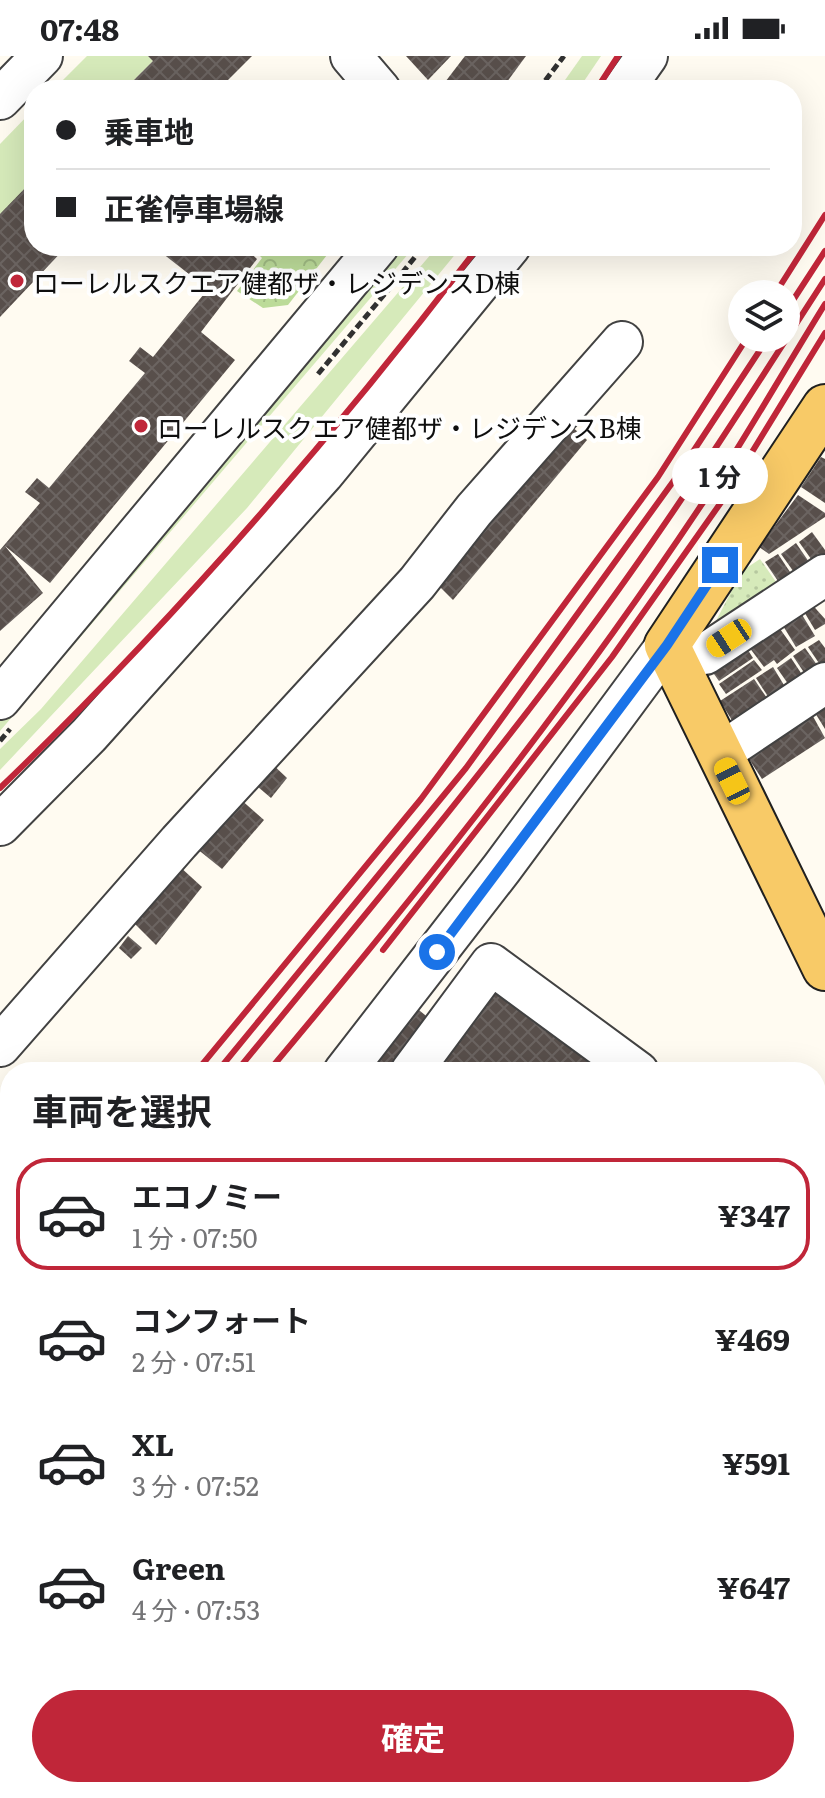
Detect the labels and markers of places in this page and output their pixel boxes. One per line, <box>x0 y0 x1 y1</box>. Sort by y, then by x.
place label: ローレルスクエア健都ザ・レジデンスD棟 <box>33 262 520 301</box>
marker: ローレルスクエア健都ザ・レジデンスD棟 <box>8 272 26 290</box>
place label: ローレルスクエア健都ザ・レジデンスB棟 <box>157 407 642 446</box>
marker: ローレルスクエア健都ザ・レジデンスB棟 <box>132 417 150 435</box>

